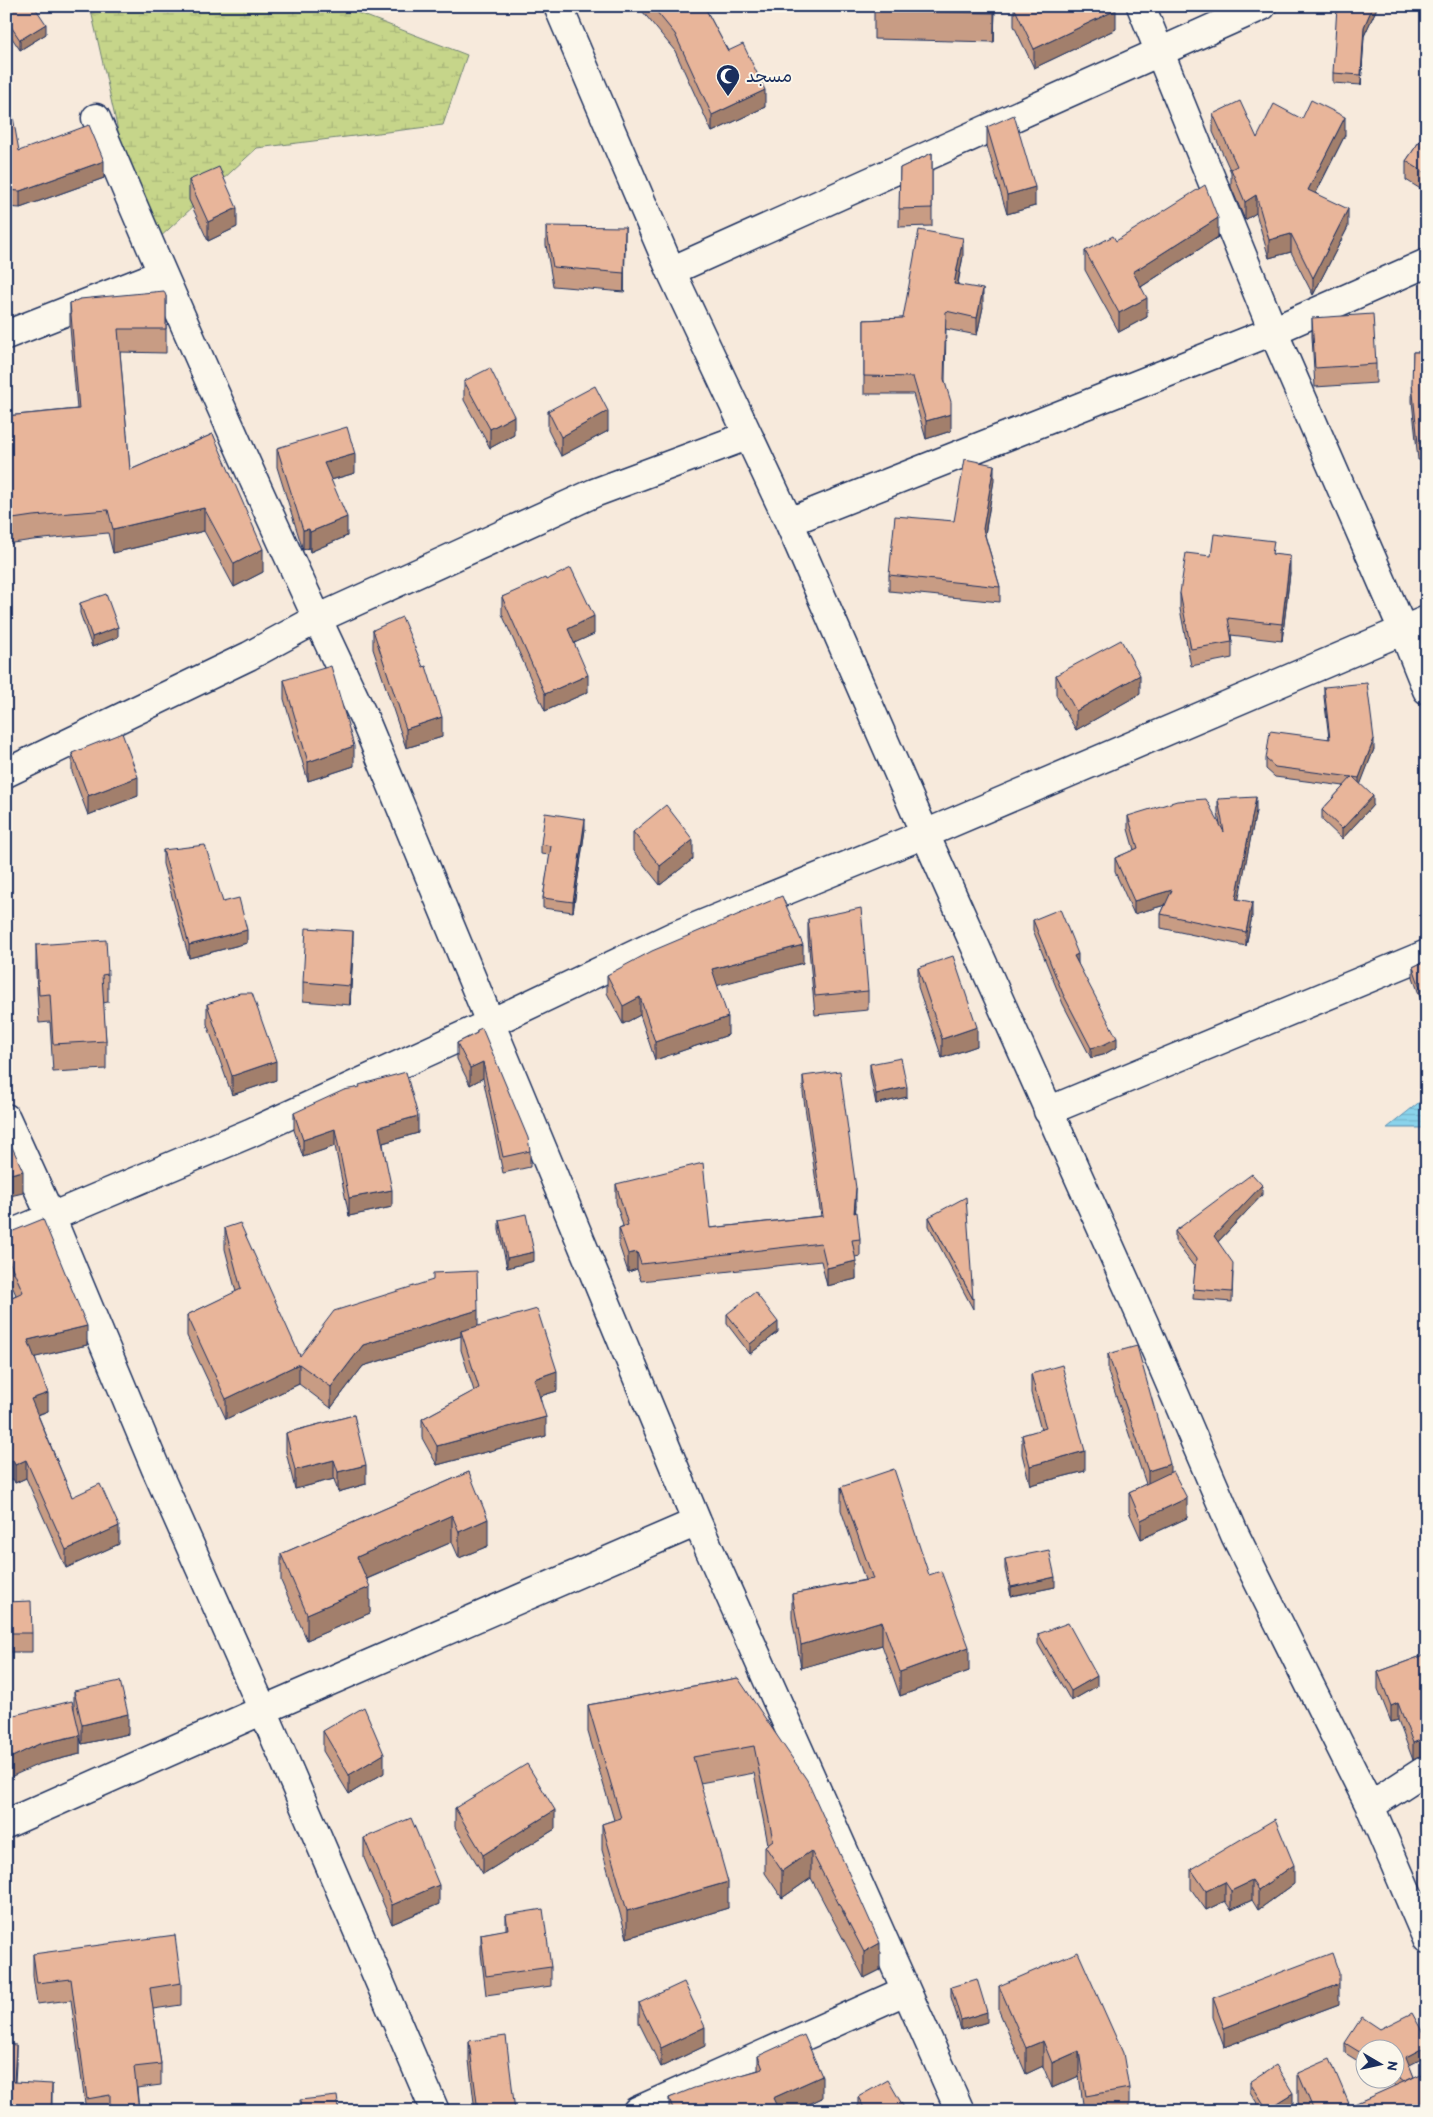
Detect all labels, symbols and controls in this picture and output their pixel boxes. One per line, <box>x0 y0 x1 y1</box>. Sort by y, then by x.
mosque icon: مسجد <box>715 63 741 97</box>
place label: مسجد <box>746 65 792 87</box>
north arrow <box>1356 2040 1406 2090</box>
text: N <box>1383 2060 1401 2072</box>

